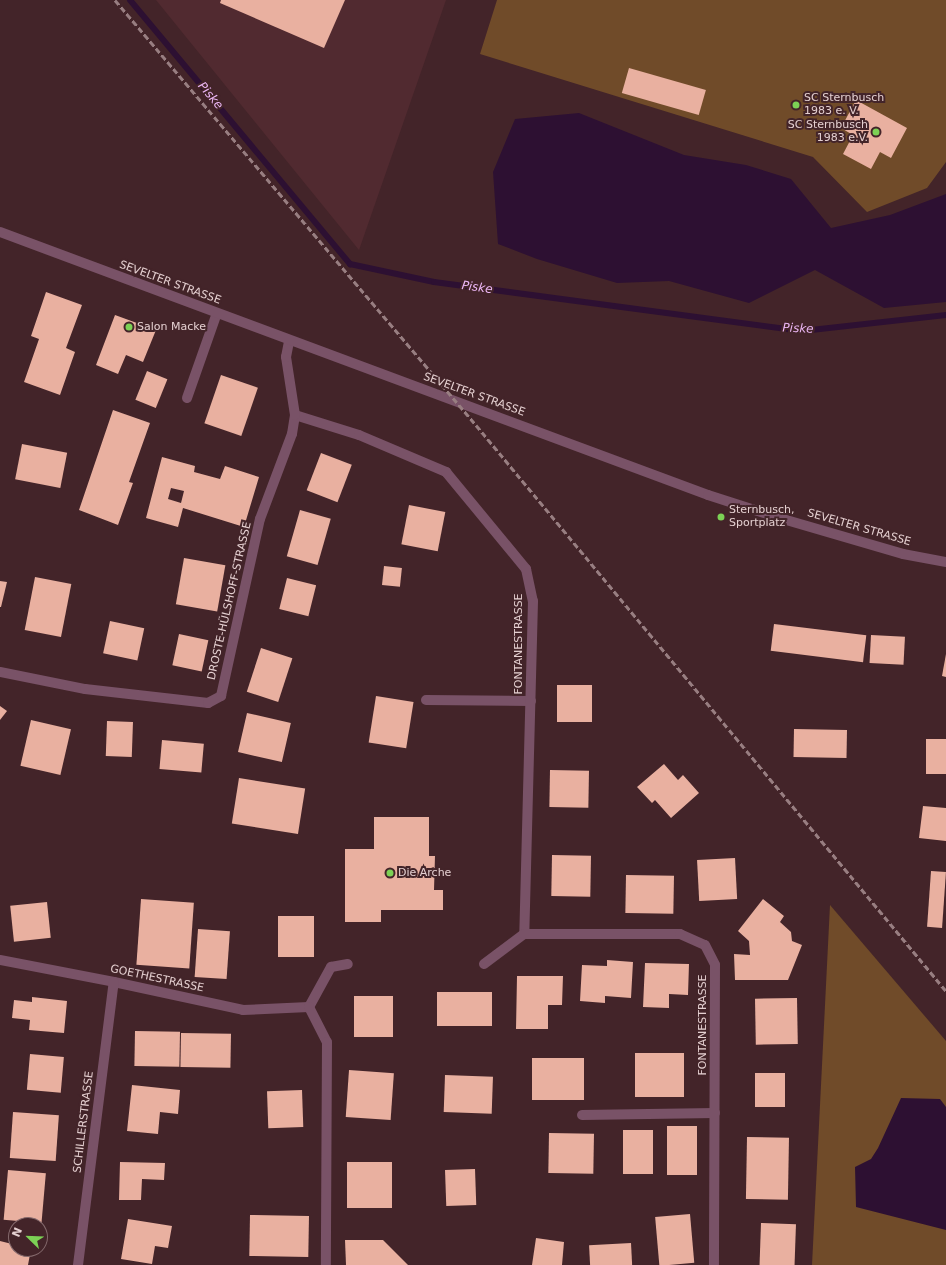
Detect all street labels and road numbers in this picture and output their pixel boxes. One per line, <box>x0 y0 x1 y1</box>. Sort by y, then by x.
street label: SEVELTER STRASSE <box>117 258 223 308</box>
street label: SEVELTER STRASSE <box>421 370 527 420</box>
street label: SEVELTER STRASSE <box>806 507 912 549</box>
street label: DROSTE-HÜLSHOFF-STRASSE <box>205 521 255 681</box>
street label: FONTANESTRASSE <box>512 593 526 695</box>
street label: GOETHESTRASSE <box>109 963 205 995</box>
street label: FONTANESTRASSE <box>696 974 710 1076</box>
street label: SCHILLERSTRASSE <box>71 1070 97 1174</box>

